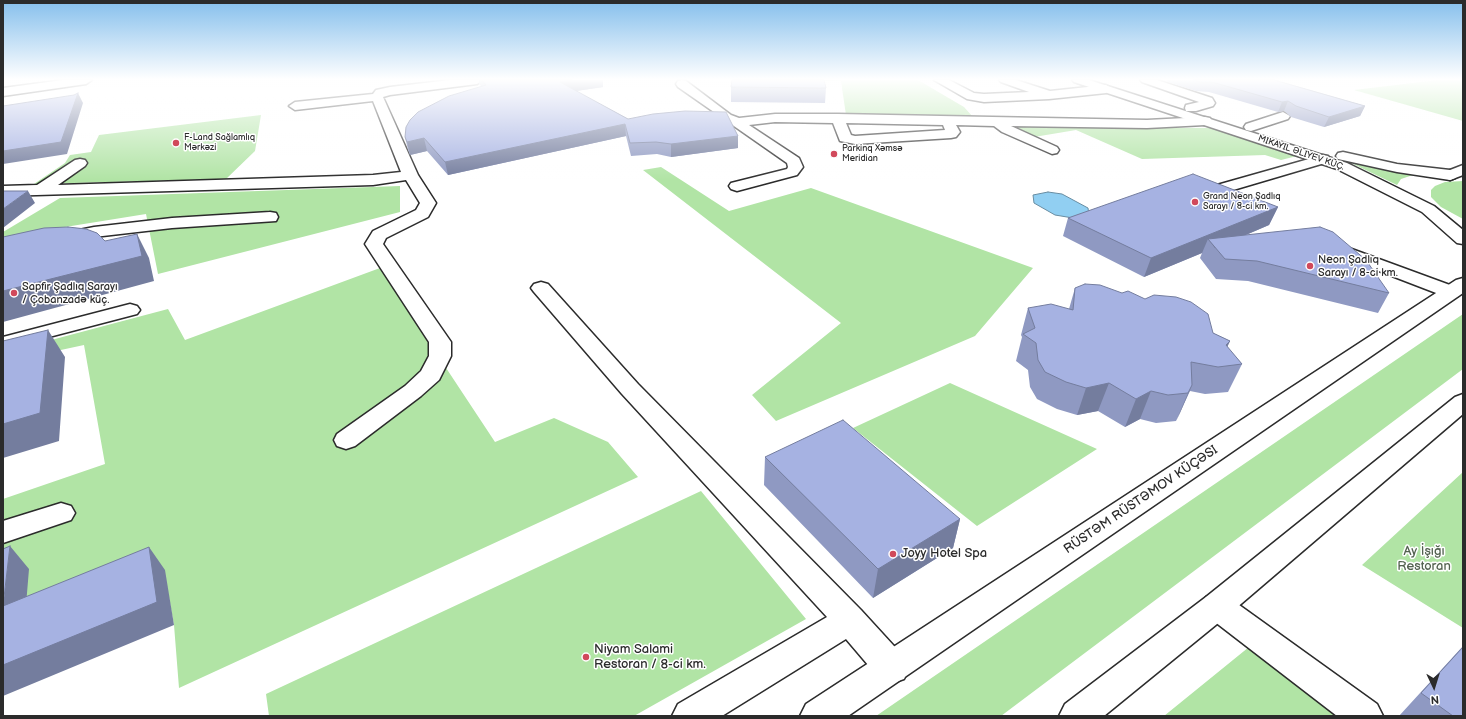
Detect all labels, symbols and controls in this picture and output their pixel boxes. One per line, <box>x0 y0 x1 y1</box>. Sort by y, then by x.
place label: F-Land Sağlamlıq Mərkəzi <box>184 133 255 154</box>
street label: MIKAYIL ƏLIYEV KÜÇ. <box>1256 133 1346 173</box>
marker: F-Land Sağlamlıq Mərkəzi <box>171 138 181 148</box>
place label: Parkinq Xəmsə Meridian <box>842 144 903 165</box>
marker: Parkinq Xəmsə Meridian <box>829 149 839 159</box>
place label: Grand Neon Şadlıq Sarayı / 8-ci km. <box>1203 192 1280 213</box>
marker: Grand Neon Şadlıq Sarayı / 8-ci km. <box>1190 197 1200 207</box>
place label: Neon Şadlıq Sarayı / 8-ci km. <box>1318 253 1398 279</box>
marker: Neon Şadlıq Sarayı / 8-ci km. <box>1305 261 1315 271</box>
place label: Sapfir Şadlıq Sarayı / Çobanzadə küç. <box>22 280 118 306</box>
marker: Sapfir Şadlıq Sarayı / Çobanzadə küç. <box>9 288 19 298</box>
street label: RÜSTƏM RÜSTƏMOV KÜÇƏSI <box>1061 443 1221 557</box>
park label: Ay İşığı Restoran <box>1397 544 1451 575</box>
place label: Joyy Hotel Spa <box>901 546 987 562</box>
marker: Joyy Hotel Spa <box>888 549 898 559</box>
place label: Niyam Salami Restoran / 8-ci km. <box>594 642 706 673</box>
marker: Niyam Salami Restoran / 8-ci km. <box>581 652 591 662</box>
north arrow <box>1414 667 1454 707</box>
text: N <box>1430 693 1439 706</box>

